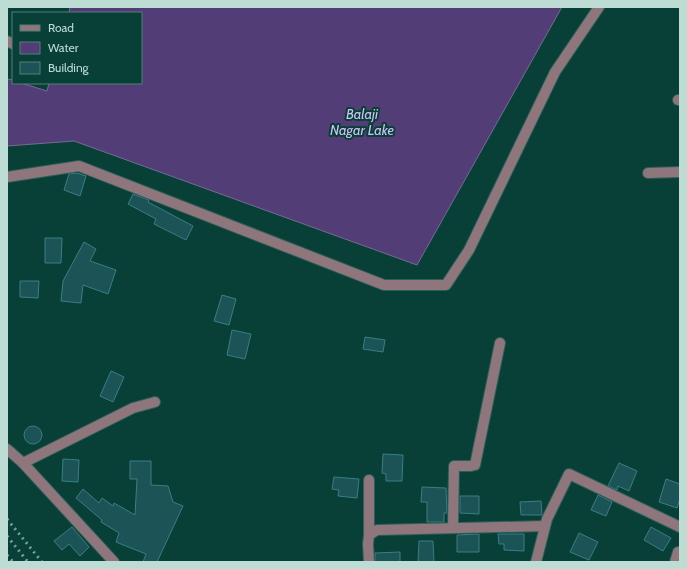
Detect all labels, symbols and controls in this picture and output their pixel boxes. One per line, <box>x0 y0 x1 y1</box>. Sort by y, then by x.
legend <box>12 12 142 84</box>
text: Road <box>48 20 74 35</box>
text: Water <box>48 40 79 55</box>
text: Building <box>48 60 90 75</box>
water label: Balaji Nagar Lake <box>330 105 395 139</box>

